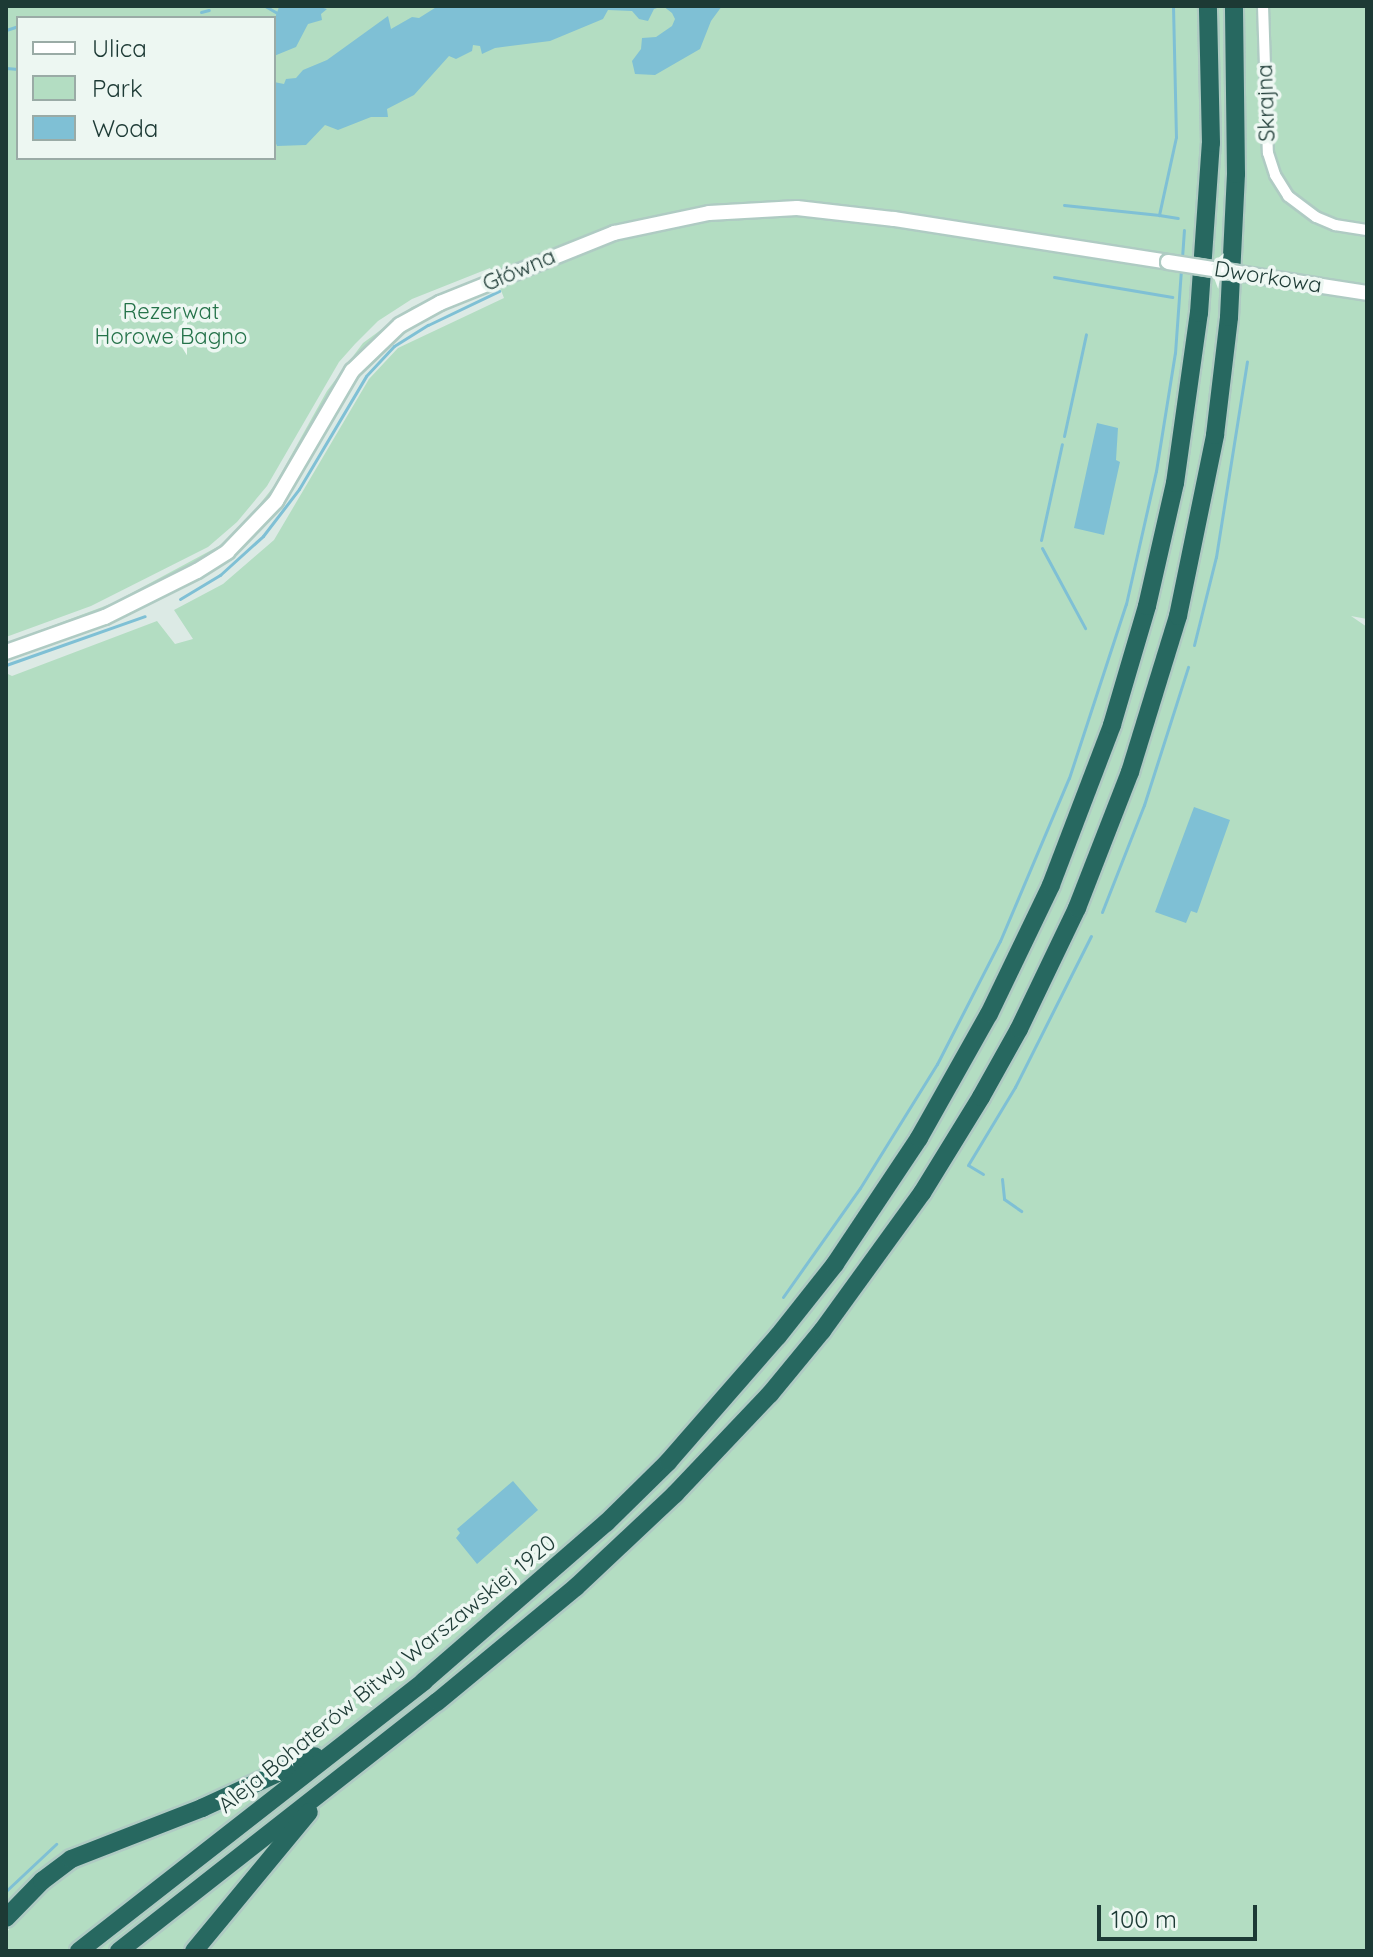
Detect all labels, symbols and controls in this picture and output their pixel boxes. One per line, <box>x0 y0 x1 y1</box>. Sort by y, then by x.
legend <box>16 16 276 160</box>
text: Ulica <box>92 33 147 63</box>
street label: Skrajna <box>1251 64 1281 142</box>
text: Park <box>92 73 143 103</box>
text: Woda <box>92 113 158 143</box>
street label: Główna <box>479 243 559 297</box>
street label: Dworkowa <box>1212 255 1324 299</box>
park label: Rezerwat Horowe Bagno <box>95 298 247 350</box>
street label: Aleja Bohaterów Bitwy Warszawskiej 1920 <box>213 1529 561 1819</box>
scale bar <box>1101 1889 1261 1939</box>
text: 100 m <box>1111 1904 1177 1934</box>

